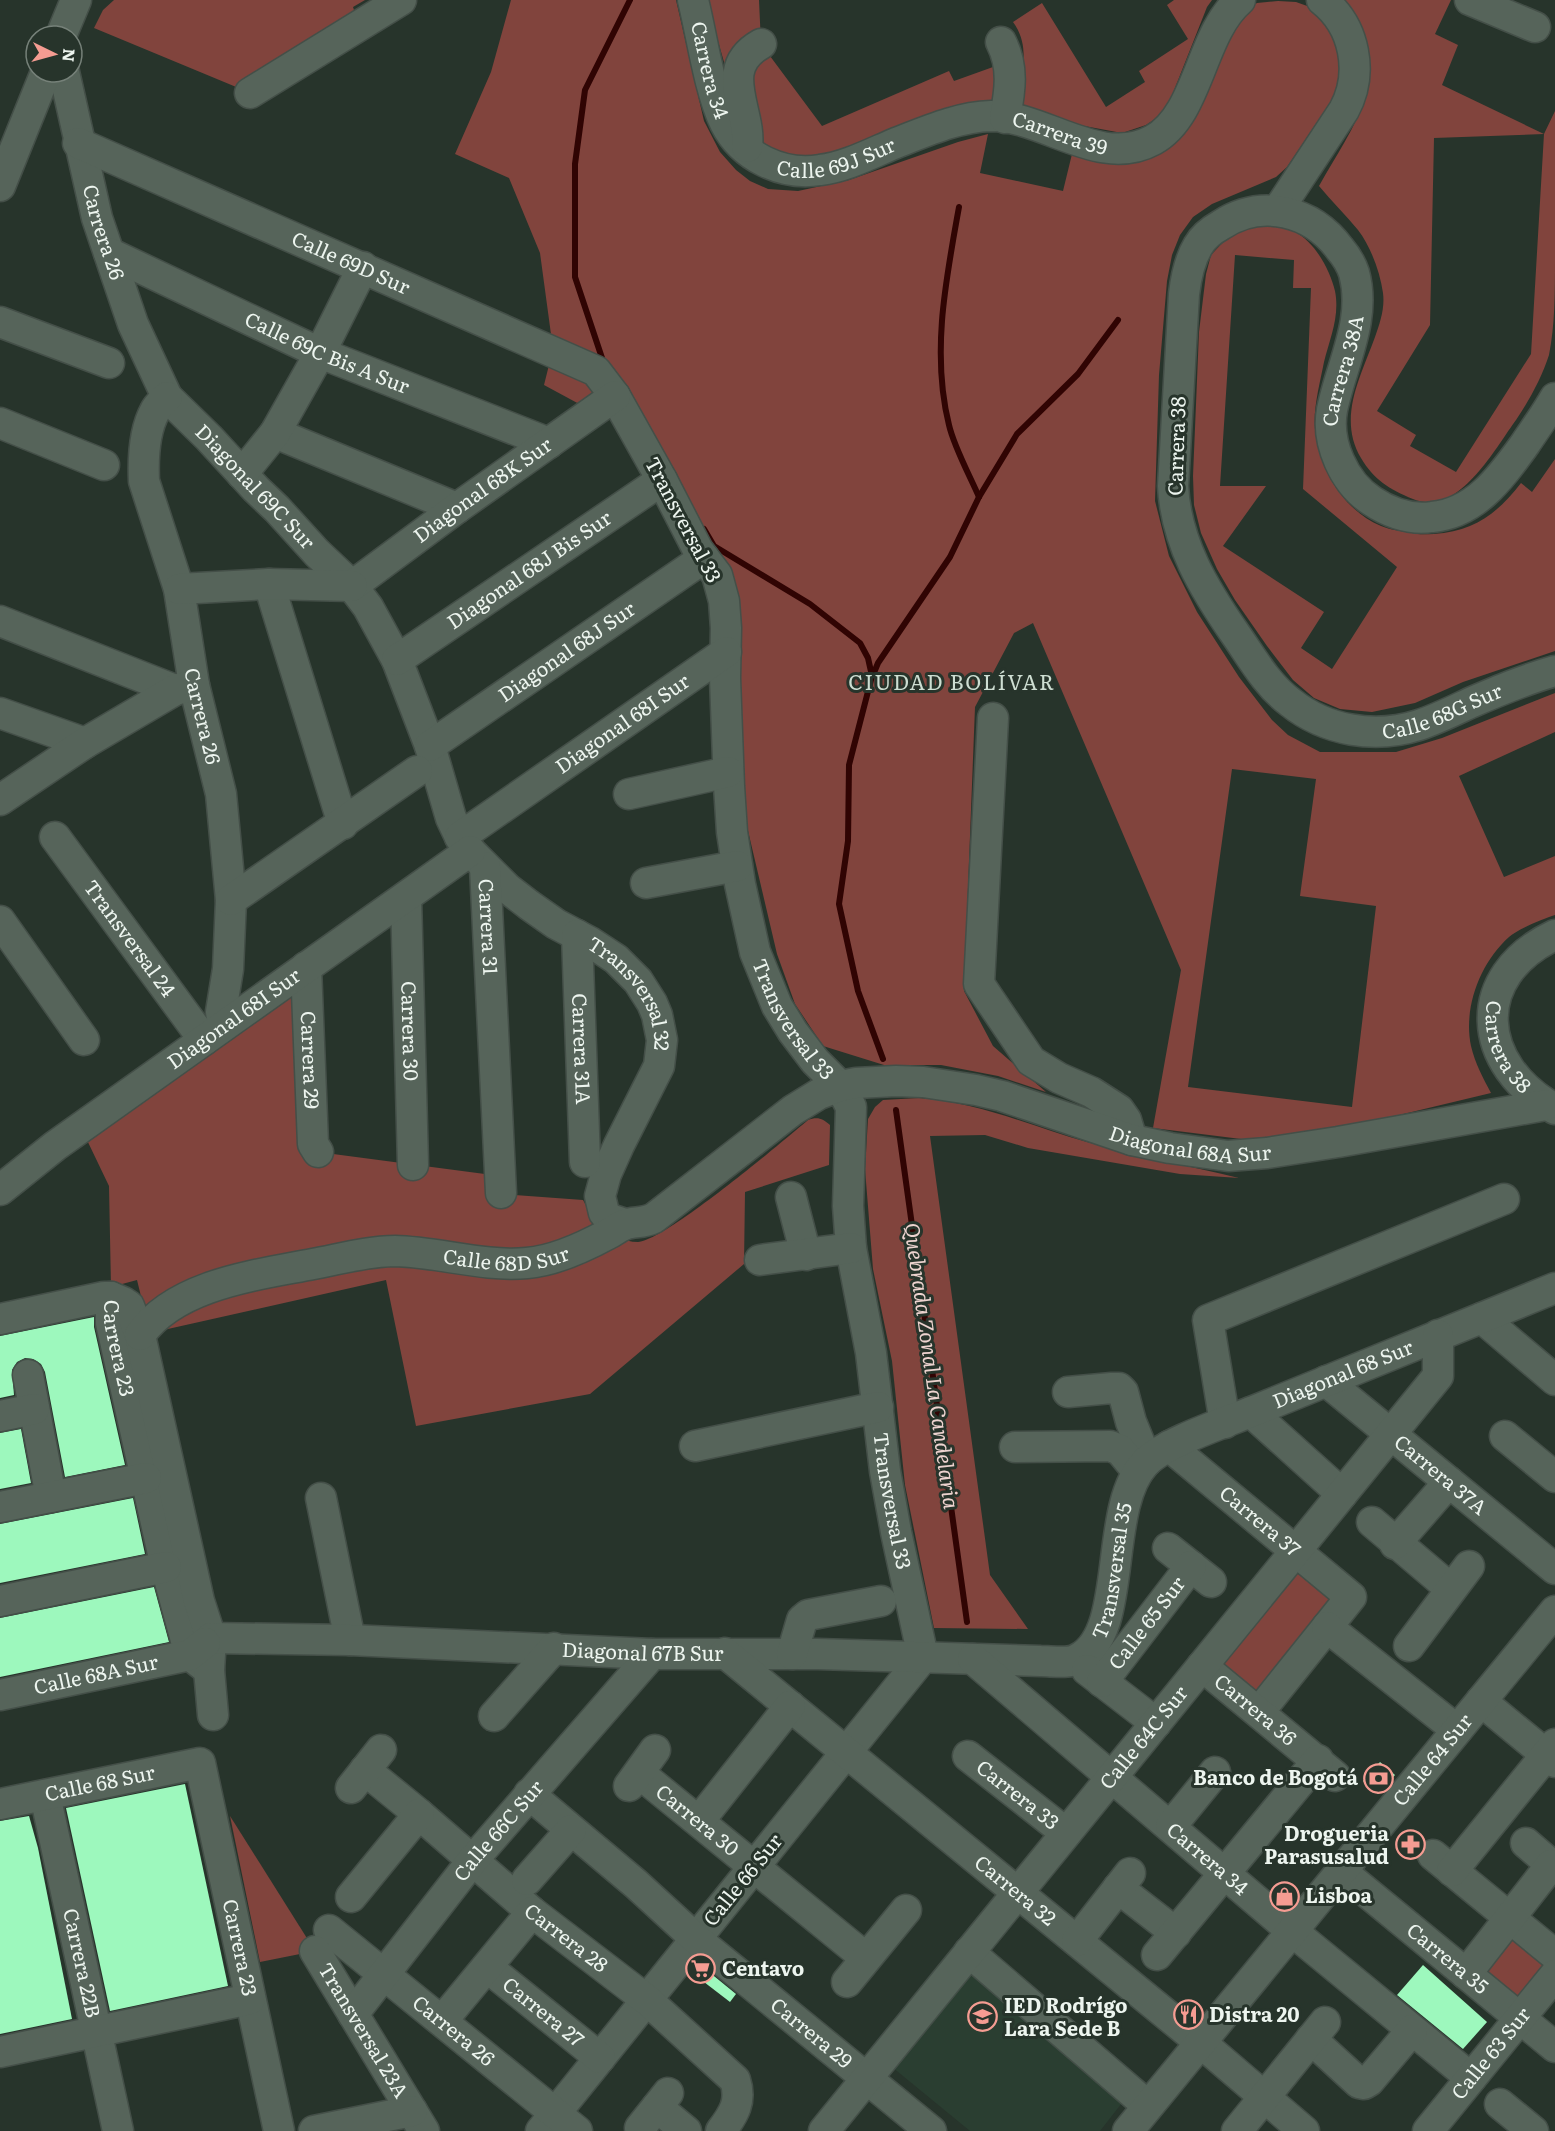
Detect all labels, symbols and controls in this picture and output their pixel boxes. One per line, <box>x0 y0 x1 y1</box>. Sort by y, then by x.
street label: Carrera 34 <box>685 18 738 123</box>
north arrow <box>24 24 84 84</box>
text: N <box>57 48 82 63</box>
street label: Carrera 39 <box>1009 102 1110 161</box>
street label: Calle 69J Sur <box>774 128 900 184</box>
street label: Carrera 26 <box>77 181 134 284</box>
street label: Calle 69D Sur <box>288 222 416 301</box>
street label: Calle 69C Bis A Sur <box>240 303 415 400</box>
street label: Carrera 38A <box>1314 312 1370 427</box>
street label: Carrera 38 <box>1158 396 1192 496</box>
street label: Diagonal 69C Sur <box>190 416 324 555</box>
street label: Diagonal 68K Sur <box>406 428 558 549</box>
street label: Transversal 33 <box>639 451 731 587</box>
street label: Diagonal 68J Bis Sur <box>440 501 617 635</box>
street label: Diagonal 68J Sur <box>491 592 641 708</box>
street label: Carrera 26 <box>179 665 230 767</box>
street label: Diagonal 68I Sur <box>548 665 695 780</box>
district label: CIUDAD BOLÍVAR <box>848 665 1056 696</box>
street label: Calle 68G Sur <box>1380 674 1507 745</box>
street label: Transversal 24 <box>78 873 184 1002</box>
street label: Carrera 31 <box>473 878 507 976</box>
street label: Transversal 32 <box>582 927 679 1053</box>
street label: Transversal 33 <box>746 953 843 1086</box>
street label: Diagonal 68I Sur <box>160 959 306 1075</box>
street label: Carrera 30 <box>395 981 428 1081</box>
street label: Carrera 31A <box>566 993 600 1105</box>
street label: Carrera 38 <box>1480 999 1540 1099</box>
street label: Carrera 29 <box>295 1010 329 1109</box>
street label: Diagonal 68A Sur <box>1106 1116 1273 1170</box>
water label: Quebrada Zonal La Candelaria <box>898 1221 969 1511</box>
street label: Calle 68D Sur <box>441 1237 573 1277</box>
street label: Carrera 23 <box>98 1300 144 1399</box>
street label: Diagonal 68 Sur <box>1267 1330 1418 1415</box>
street label: Carrera 37A <box>1389 1426 1495 1521</box>
street label: Transversal 33 <box>868 1431 921 1572</box>
street label: Carrera 37 <box>1214 1477 1308 1563</box>
street label: Transversal 35 <box>1083 1499 1138 1644</box>
street label: Calle 65 Sur <box>1100 1568 1191 1675</box>
street label: Diagonal 67B Sur <box>561 1633 724 1667</box>
street label: Calle 68A Sur <box>30 1645 161 1701</box>
street label: Carrera 36 <box>1209 1665 1304 1752</box>
street label: Calle 64C Sur <box>1091 1678 1194 1795</box>
street label: Calle 64 Sur <box>1384 1706 1478 1812</box>
street label: Carrera 33 <box>971 1751 1067 1836</box>
street label: Calle 68 Sur <box>42 1756 158 1807</box>
place label: Banco de Bogotá <box>1193 1761 1358 1791</box>
bank icon: Banco de Bogotá <box>1363 1762 1395 1794</box>
street label: Calle 66C Sur <box>445 1772 550 1887</box>
street label: Carrera 30 <box>650 1776 747 1862</box>
street label: Carrera 34 <box>1161 1814 1256 1901</box>
place label: Drogueria Parasusalud <box>1264 1817 1389 1870</box>
street label: Calle 66 Sur <box>695 1826 789 1932</box>
pharmacy icon: Drogueria Parasusalud <box>1394 1829 1426 1861</box>
street label: Carrera 32 <box>969 1846 1064 1932</box>
place label: Lisboa <box>1305 1879 1372 1909</box>
shop icon: Lisboa <box>1268 1880 1300 1912</box>
street label: Carrera 28 <box>519 1894 615 1978</box>
street label: Carrera 23 <box>217 1896 267 1999</box>
street label: Carrera 22B <box>57 1905 110 2020</box>
street label: Carrera 35 <box>1401 1914 1496 2000</box>
place label: Centavo <box>722 1952 804 1982</box>
supermarket icon: Centavo <box>685 1953 717 1985</box>
street label: Transversal 23A <box>312 1956 418 2103</box>
street label: Carrera 27 <box>497 1968 592 2053</box>
street label: Carrera 26 <box>407 1987 502 2072</box>
street label: Carrera 29 <box>765 1989 860 2074</box>
place label: IED Rodrígo Lara Sede B <box>1004 1989 1127 2042</box>
place label: Distra 20 <box>1209 1998 1300 2028</box>
restaurant icon: Distra 20 <box>1172 1999 1204 2031</box>
street label: Calle 63 Sur <box>1443 1999 1537 2105</box>
school or university icon: IED Rodrígo Lara Sede B <box>967 2001 999 2033</box>

